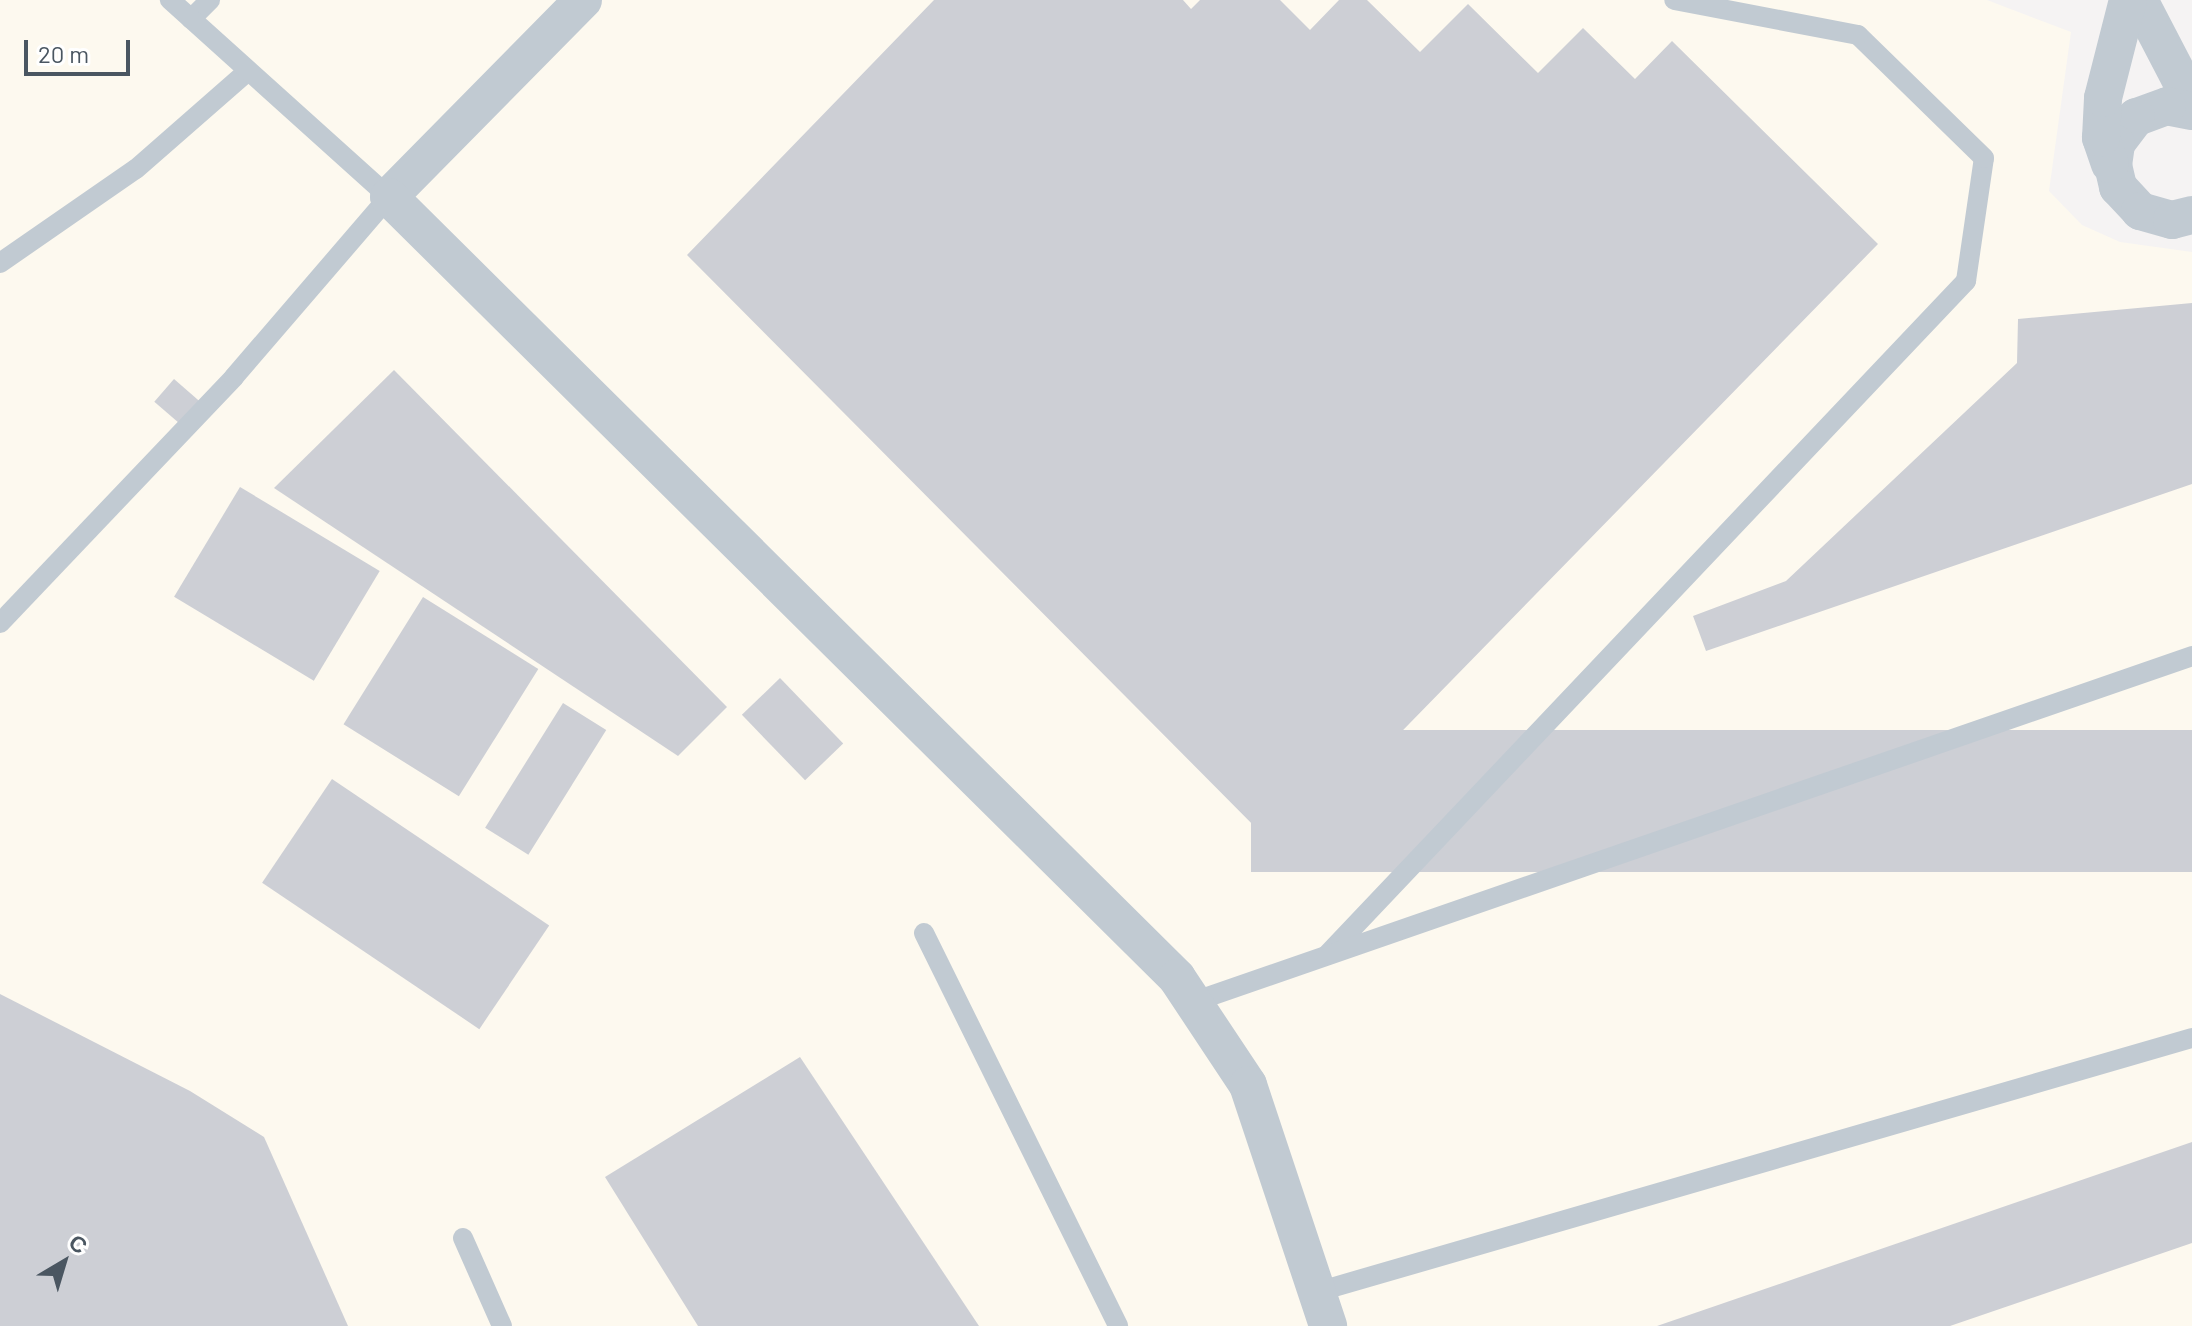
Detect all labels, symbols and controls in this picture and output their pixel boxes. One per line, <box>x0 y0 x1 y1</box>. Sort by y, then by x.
scale bar <box>28 24 134 74</box>
text: 20 m <box>38 39 89 68</box>
north arrow <box>24 1222 104 1302</box>
text: С <box>65 1228 93 1258</box>

